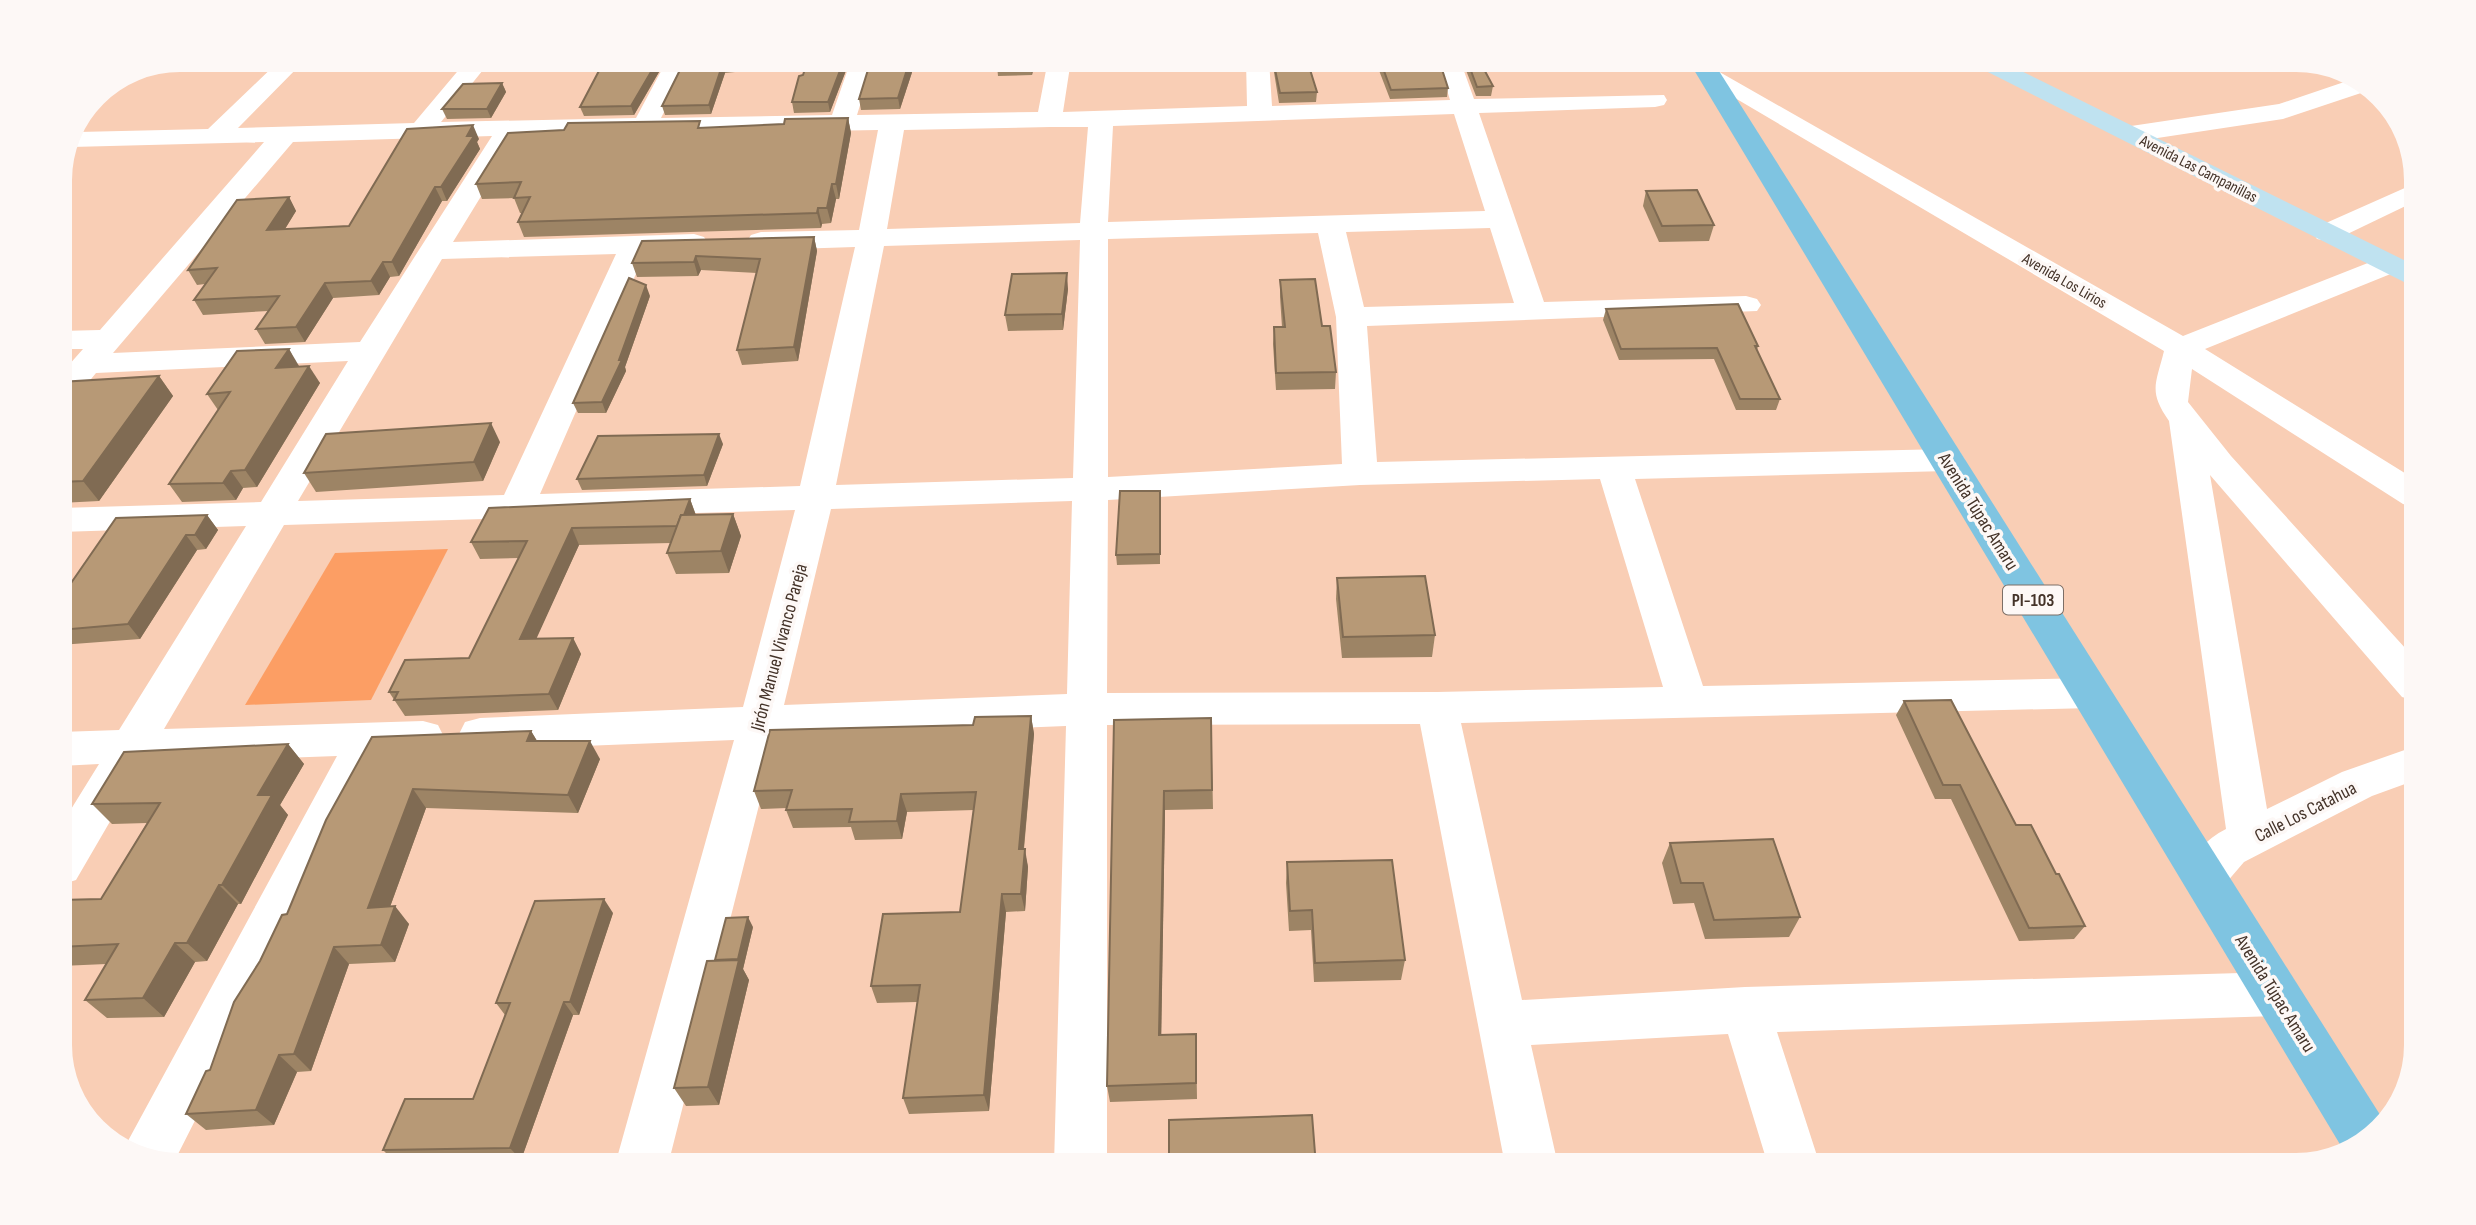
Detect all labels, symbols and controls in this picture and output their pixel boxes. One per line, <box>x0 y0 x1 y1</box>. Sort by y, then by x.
street label: Avenida Las Campanillas <box>2136 131 2260 207</box>
street label: Avenida Los Lirios <box>2018 249 2110 313</box>
street label: Avenida Túpac Amaru <box>1932 448 2023 575</box>
street label: Jirón Manuel Vivanco Pareja <box>746 561 813 734</box>
road number: PI-103 <box>2003 586 2063 614</box>
street label: Calle Los Catahua <box>2251 777 2360 848</box>
street label: Avenida Túpac Amaru <box>2229 930 2320 1057</box>

